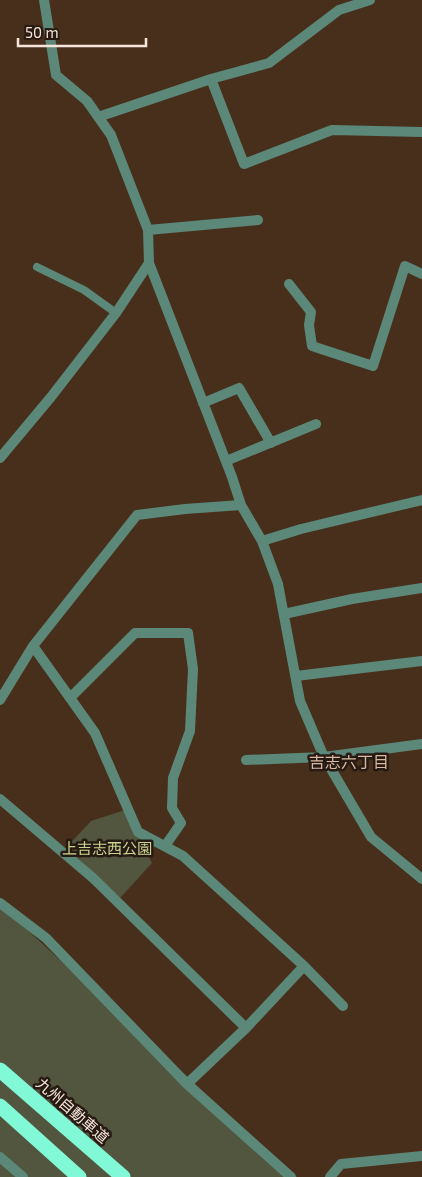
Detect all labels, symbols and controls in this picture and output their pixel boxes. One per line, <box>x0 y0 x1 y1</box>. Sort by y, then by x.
scale bar <box>18 15 145 47</box>
text: 50 m <box>25 23 59 41</box>
district label: 吉志六丁目 <box>309 752 389 771</box>
park label: 上吉志西公園 <box>62 839 152 857</box>
street label: 九州自動車道 <box>33 1074 113 1146</box>

